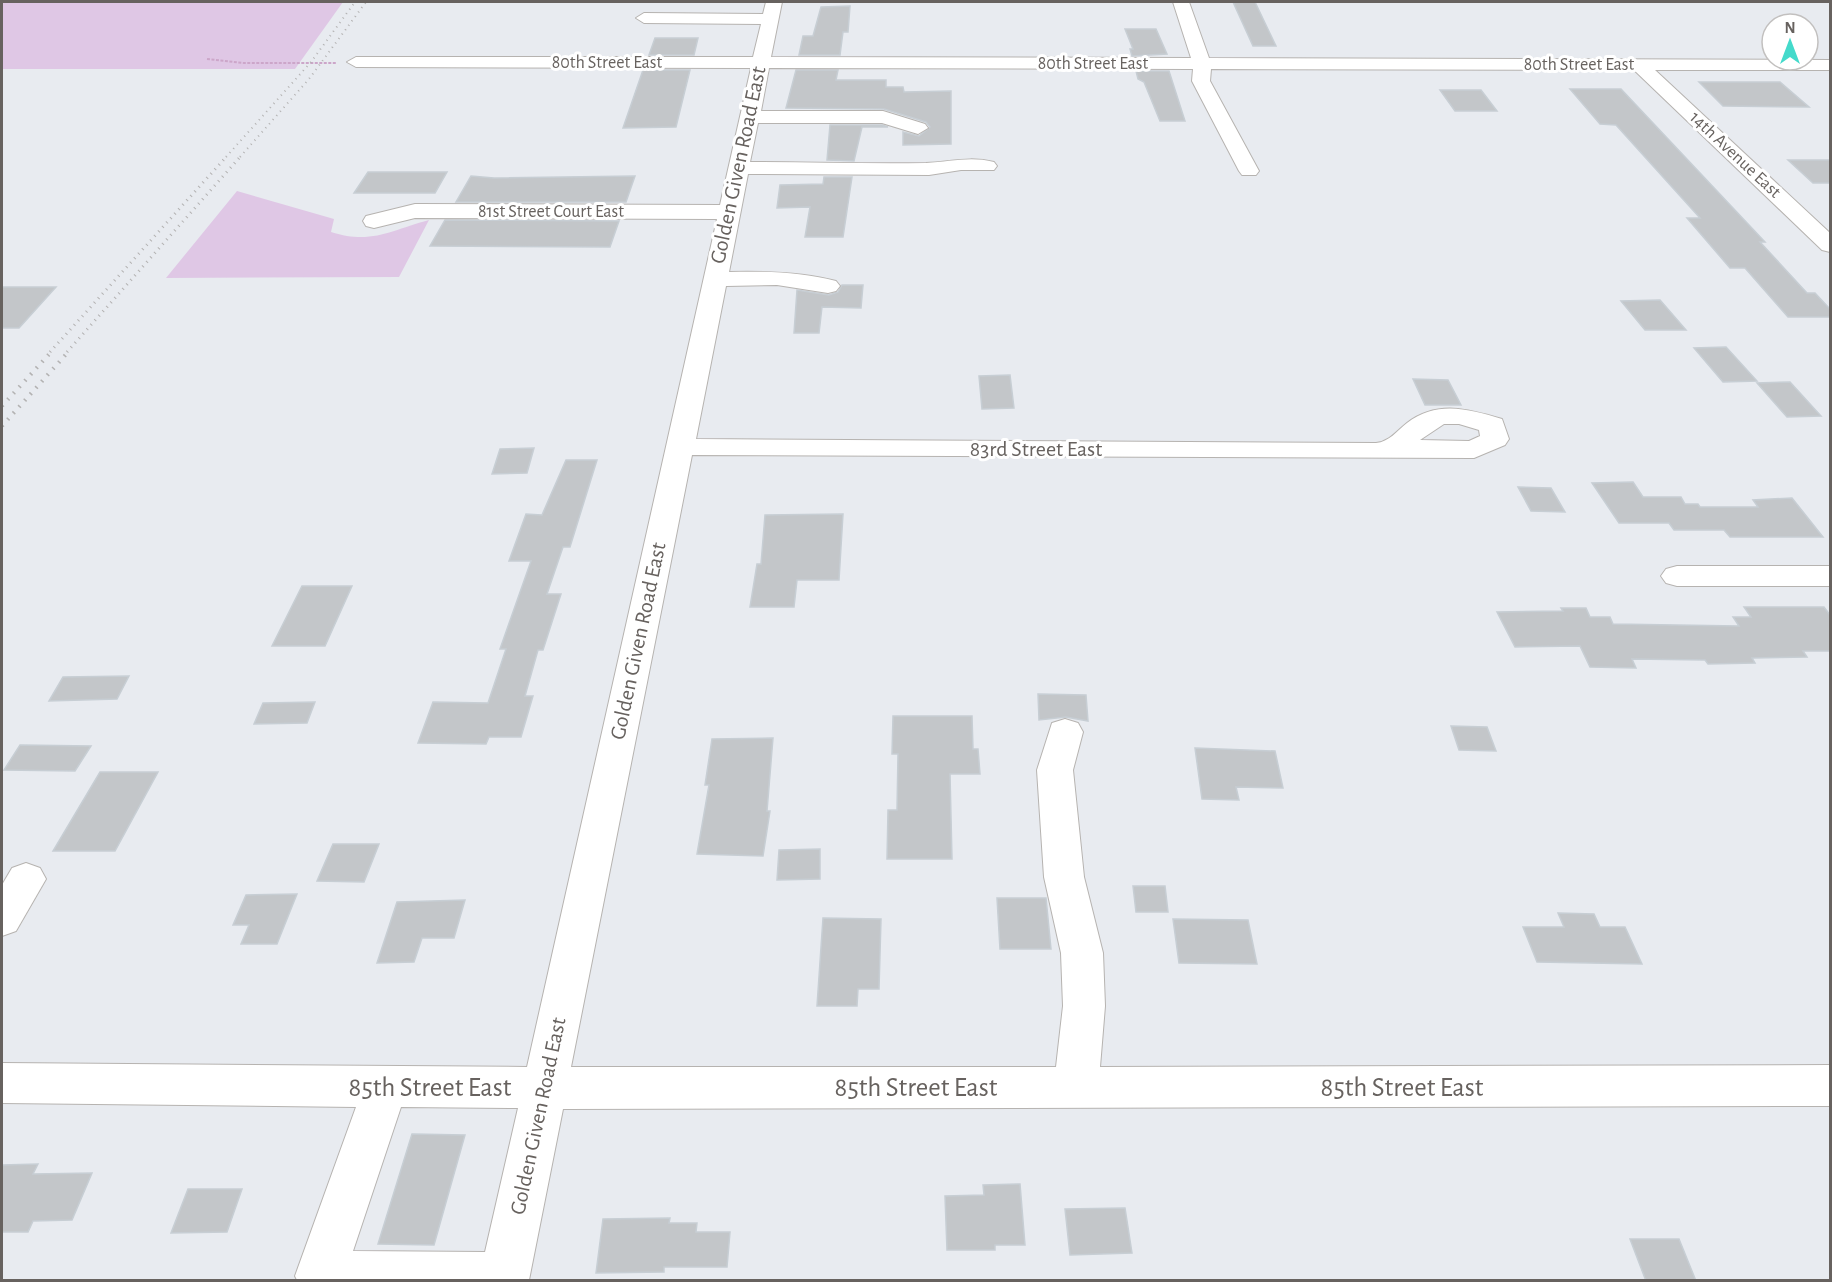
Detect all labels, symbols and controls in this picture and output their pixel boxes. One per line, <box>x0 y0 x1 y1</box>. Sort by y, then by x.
north arrow <box>1760 12 1820 72</box>
text: N <box>1784 20 1796 36</box>
street label: 80th Street East <box>552 54 662 72</box>
street label: 80th Street East <box>1038 55 1148 73</box>
street label: 80th Street East <box>1524 56 1634 74</box>
street label: Golden Given Road East <box>706 64 770 266</box>
street label: 14th Avenue East <box>1686 108 1784 202</box>
street label: 81st Street Court East <box>478 203 624 221</box>
street label: 83rd Street East <box>970 438 1102 460</box>
street label: Golden Given Road East <box>606 540 670 742</box>
street label: Golden Given Road East <box>506 1015 570 1217</box>
street label: 85th Street East <box>349 1074 512 1101</box>
street label: 85th Street East <box>835 1074 998 1101</box>
street label: 85th Street East <box>1321 1074 1484 1101</box>

